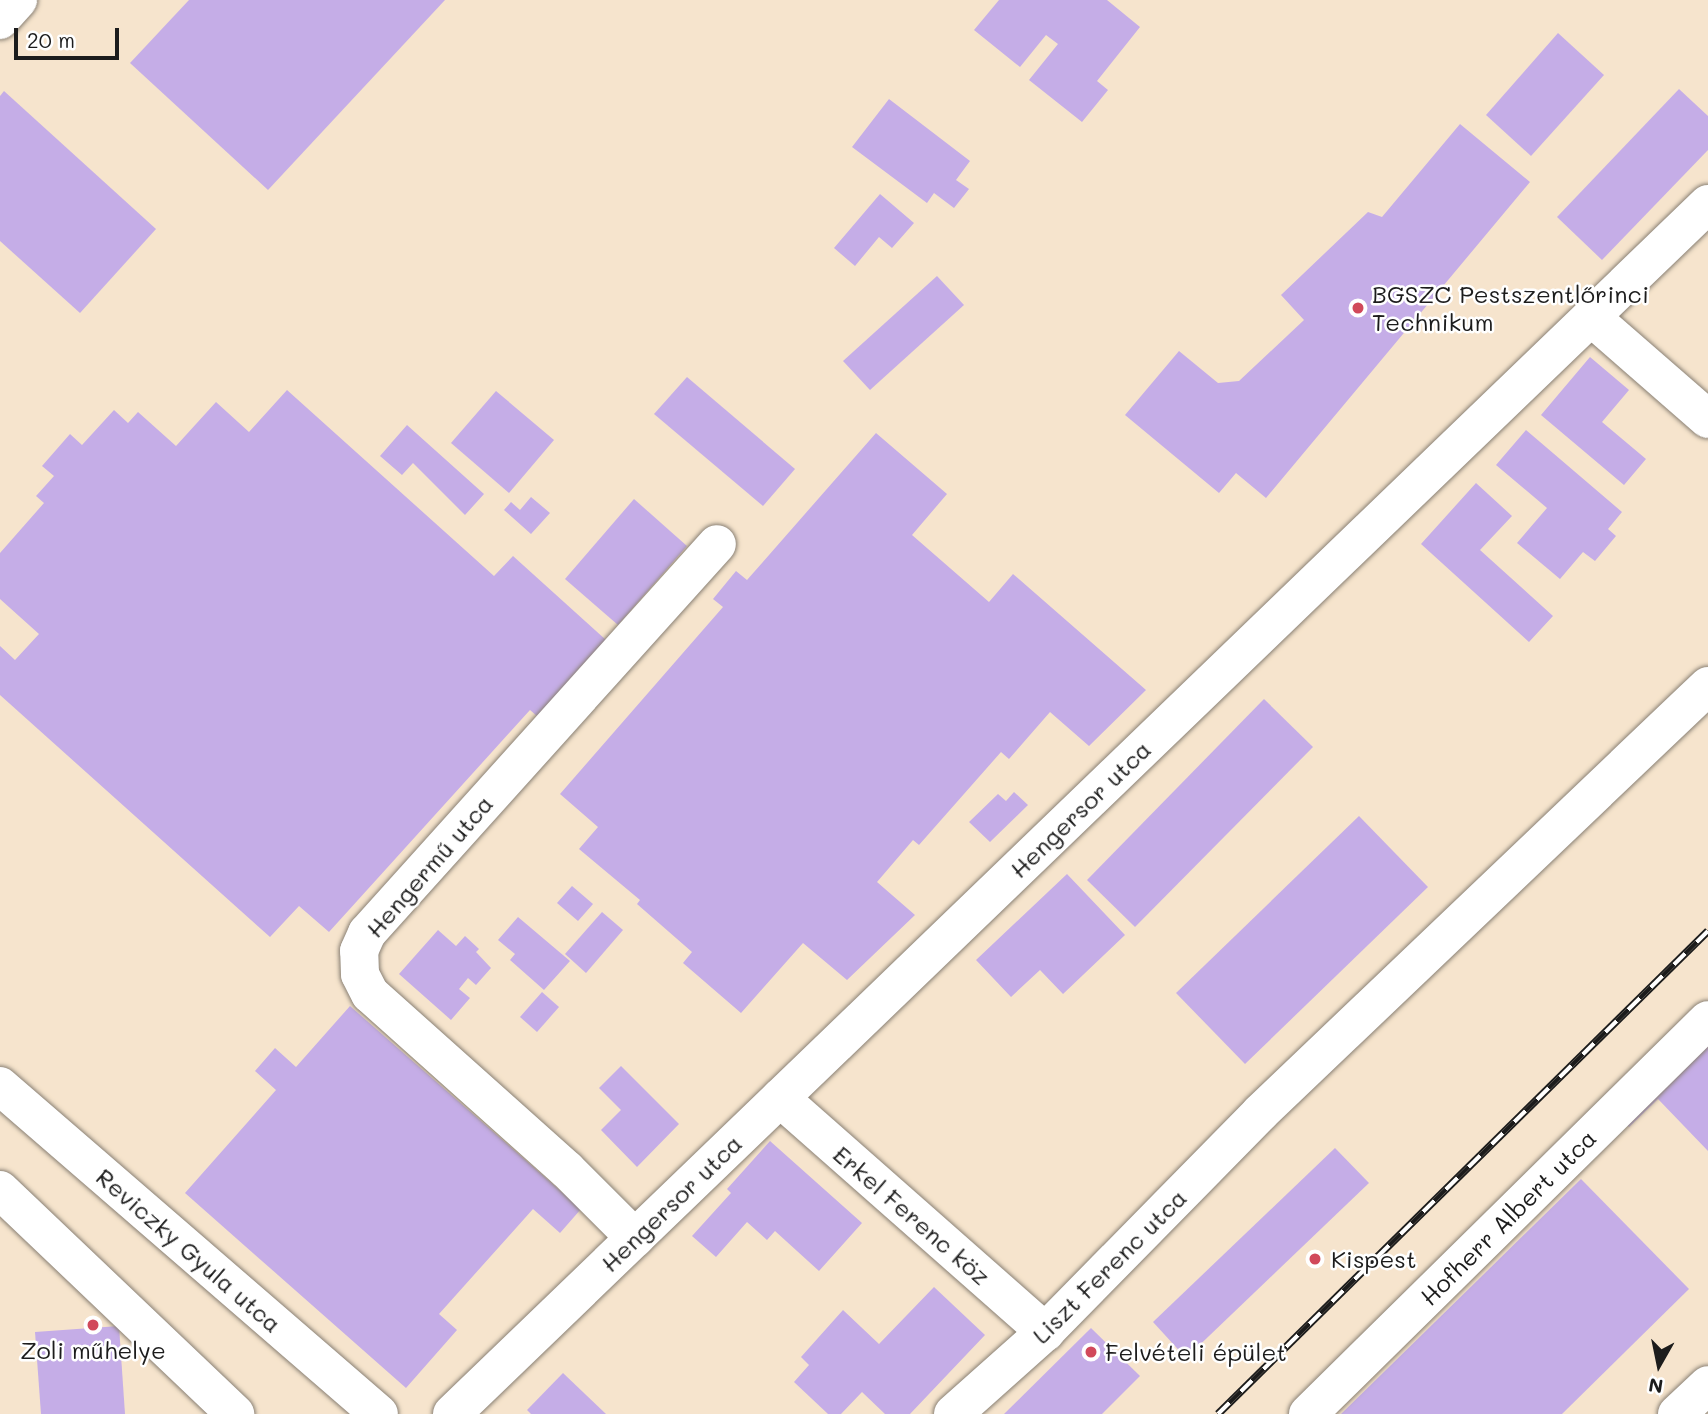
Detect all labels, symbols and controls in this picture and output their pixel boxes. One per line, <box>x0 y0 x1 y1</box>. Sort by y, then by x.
scale bar <box>18 14 122 58</box>
text: 20 m <box>27 26 75 53</box>
place label: BGSZC Pestszentlőrinci Technikum <box>1372 280 1649 336</box>
marker: BGSZC Pestszentlőrinci Technikum <box>1350 300 1366 316</box>
street label: Hengersor utca <box>1004 735 1156 883</box>
street label: Hengermű utca <box>359 789 499 943</box>
street label: Hofherr Albert utca <box>1414 1123 1602 1311</box>
street label: Hengersor utca <box>595 1129 747 1277</box>
street label: Erkel Ferenc köz <box>828 1139 996 1291</box>
street label: Reviczky Gyula utca <box>91 1162 287 1338</box>
street label: Liszt Ferenc utca <box>1026 1183 1192 1349</box>
place label: Kispest <box>1331 1245 1416 1273</box>
marker: Kispest <box>1305 1249 1325 1269</box>
marker: Zoli műhelye <box>85 1317 101 1333</box>
north arrow <box>1624 1330 1694 1400</box>
place label: Zoli műhelye <box>20 1336 166 1364</box>
place label: Felvételi épület <box>1105 1338 1287 1366</box>
marker: Felvételi épület <box>1083 1344 1099 1360</box>
text: N <box>1647 1373 1665 1400</box>

